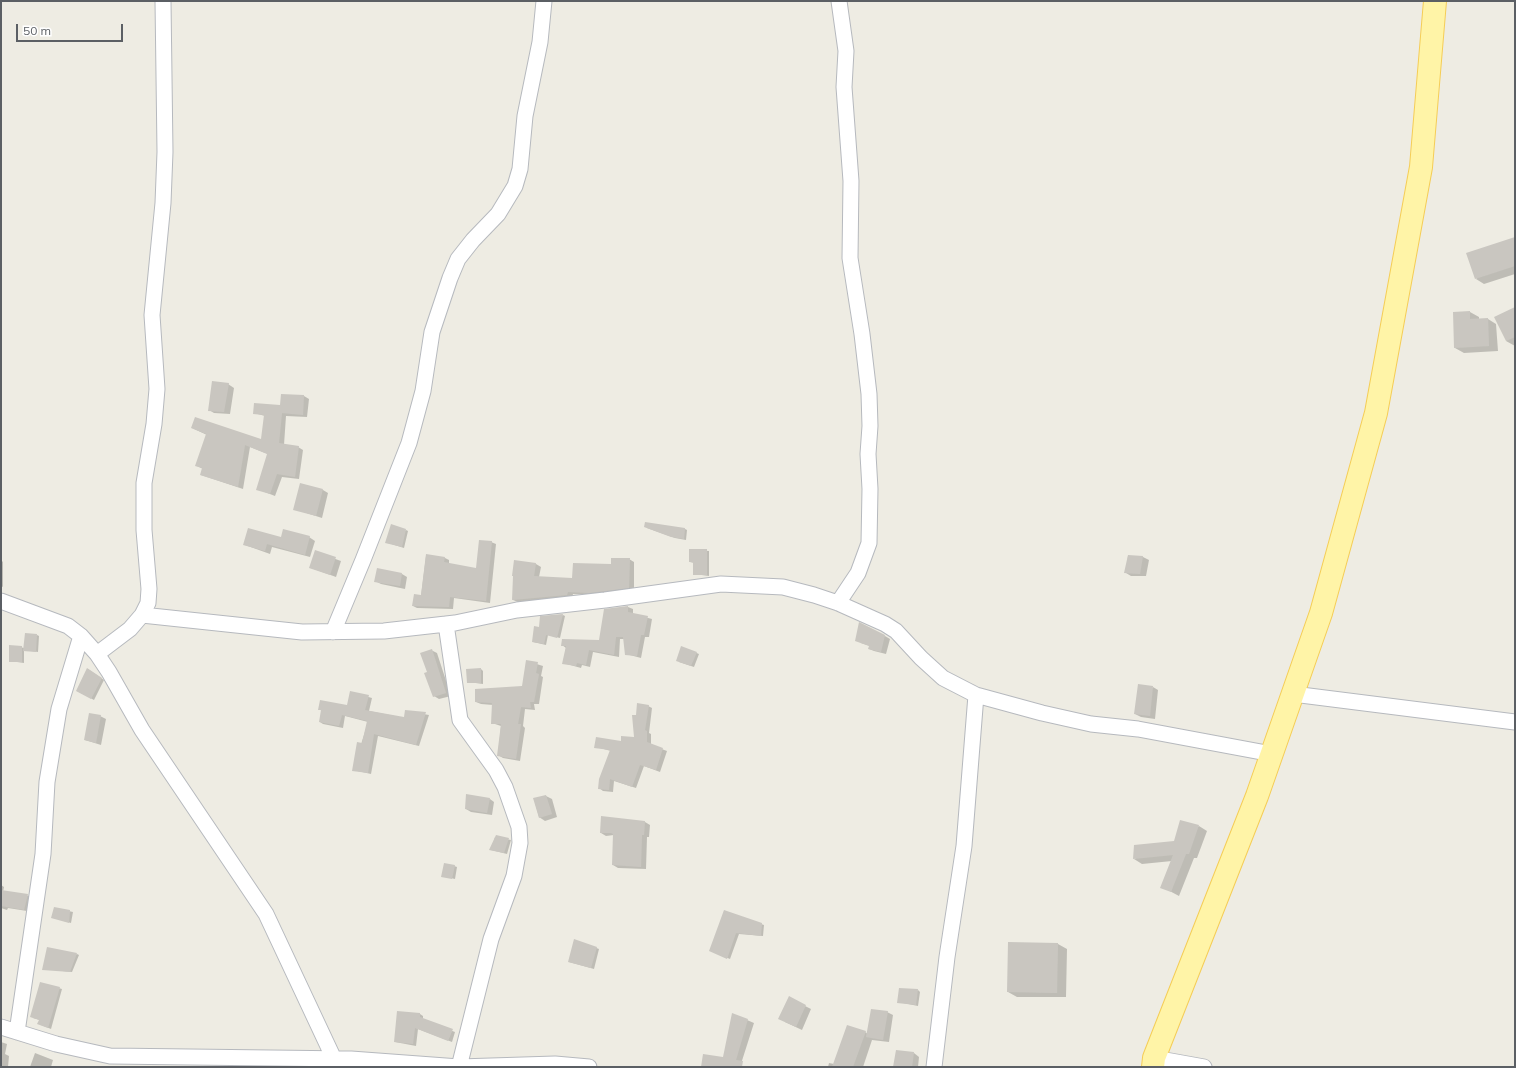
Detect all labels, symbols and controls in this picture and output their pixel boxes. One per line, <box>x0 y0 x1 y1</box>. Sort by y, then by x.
scale bar <box>18 16 125 42</box>
text: 50 m <box>23 23 51 38</box>

